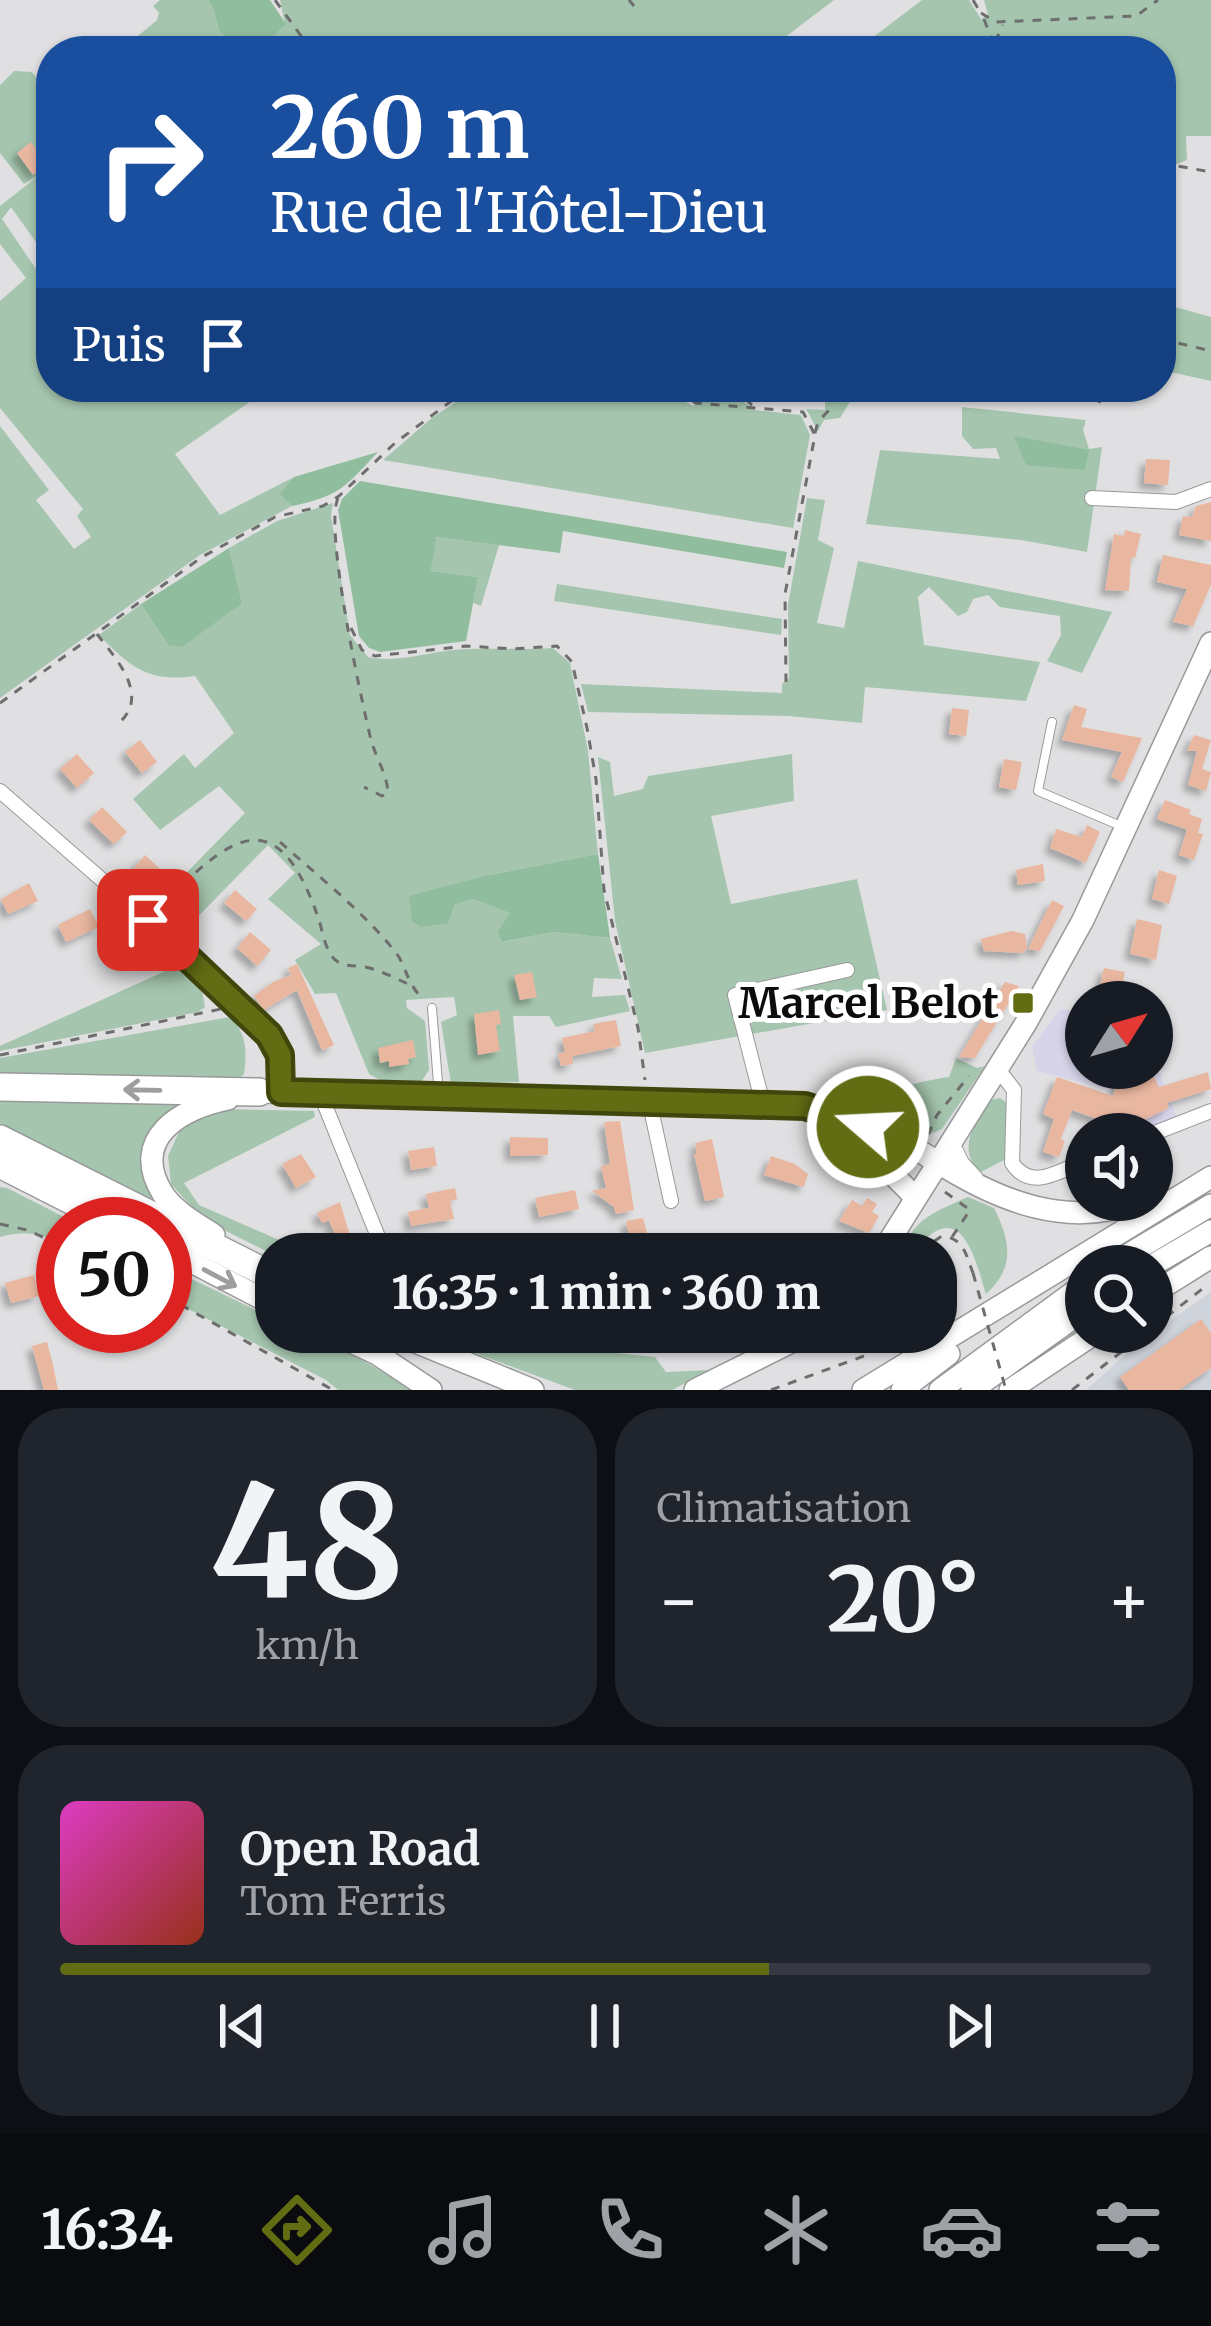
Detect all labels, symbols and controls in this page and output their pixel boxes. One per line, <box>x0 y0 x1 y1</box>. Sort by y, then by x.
text: 260 m <box>270 75 529 181</box>
icon: right <box>72 84 228 240</box>
text: Rue de l'Hôtel-Dieu <box>270 179 768 247</box>
icon: arrive <box>190 312 256 378</box>
text: Puis <box>72 317 166 373</box>
pin <box>97 869 199 971</box>
icon: arrive <box>115 887 181 953</box>
place label: Marcel Belot <box>738 977 999 1029</box>
north arrow <box>1065 981 1173 1089</box>
map controls <box>1065 981 1173 1353</box>
marker: Marcel Belot <box>1010 990 1036 1016</box>
position arrow <box>805 1064 931 1190</box>
one-way arrow <box>123 1078 162 1101</box>
button: sound <box>1065 1113 1173 1221</box>
speed limit sign: 50 <box>36 1197 192 1353</box>
button: search <box>1065 1245 1173 1353</box>
text: 16:35 · 1 min · 360 m <box>392 1265 820 1321</box>
one-way arrow <box>202 1267 238 1290</box>
text: 48 <box>210 1444 405 1641</box>
text: Climatisation <box>657 1484 911 1533</box>
text: 20° <box>827 1543 981 1657</box>
text: − <box>657 1559 701 1642</box>
text: + <box>1107 1559 1151 1642</box>
text: km/h <box>256 1621 359 1670</box>
text: Open Road <box>240 1821 480 1877</box>
text: Tom Ferris <box>240 1877 446 1926</box>
icon: previous <box>209 1993 275 2059</box>
icon: pause <box>572 1993 638 2059</box>
icon: next <box>936 1993 1002 2059</box>
icon: directions <box>255 2188 339 2272</box>
icon: music <box>421 2188 505 2272</box>
icon: phone <box>588 2188 672 2272</box>
icon: climate <box>754 2188 838 2272</box>
icon: car <box>920 2188 1004 2272</box>
icon: filters <box>1086 2188 1170 2272</box>
text: 16:34 <box>41 2196 173 2264</box>

